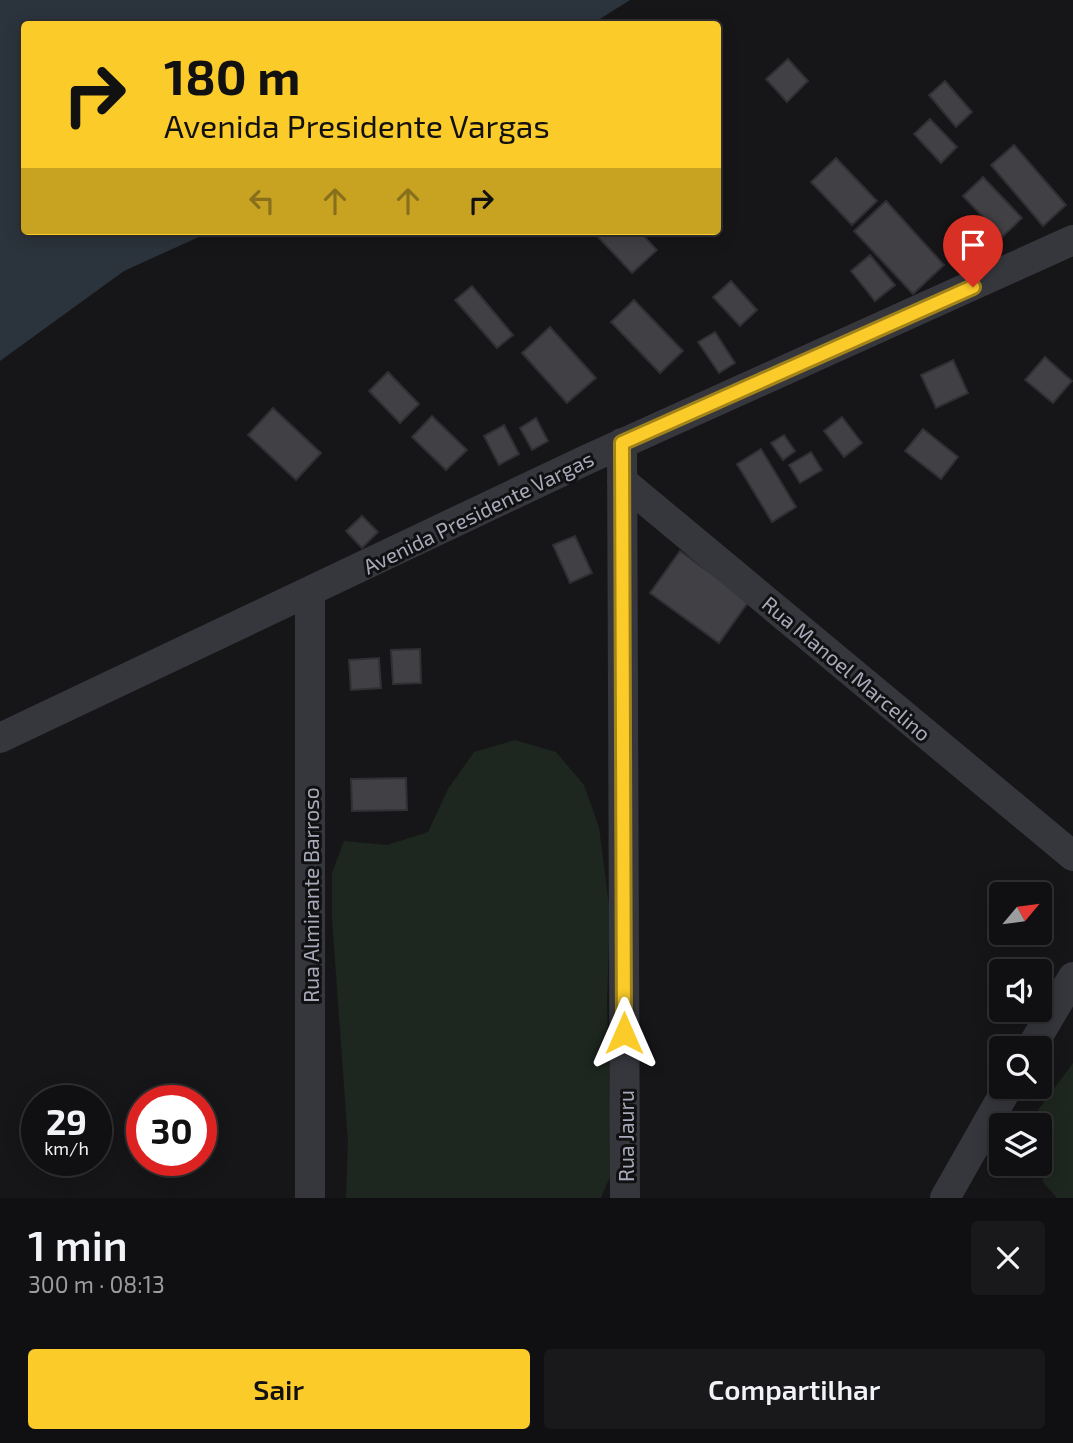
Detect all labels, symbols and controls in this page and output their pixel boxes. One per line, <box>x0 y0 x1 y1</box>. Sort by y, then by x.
text: 180 m <box>164 46 300 105</box>
icon: right <box>49 49 140 140</box>
text: Avenida Presidente Vargas <box>164 106 550 144</box>
icon: left <box>243 182 281 220</box>
icon: ahead <box>316 182 354 220</box>
icon: ahead <box>389 182 427 220</box>
icon: right <box>462 182 500 220</box>
pin <box>943 215 1003 287</box>
icon: arrive <box>954 226 992 264</box>
street label: Avenida Presidente Vargas <box>359 445 597 579</box>
street label: Rua Manoel Marcelino <box>758 590 936 746</box>
street label: Rua Almirante Barroso <box>298 787 323 1003</box>
north arrow <box>989 882 1052 945</box>
map controls <box>989 882 1052 1176</box>
button: sound <box>989 959 1052 1022</box>
position arrow <box>587 996 661 1070</box>
button: search <box>989 1036 1052 1099</box>
speed limit sign: 30 <box>126 1085 217 1176</box>
street label: Rua Jauru <box>613 1090 638 1182</box>
text: 29 <box>46 1100 87 1142</box>
button: layers <box>989 1113 1052 1176</box>
text: km/h <box>44 1137 89 1159</box>
text: 1 min <box>28 1219 128 1269</box>
button: close <box>971 1221 1045 1295</box>
text: 300 m · 08:13 <box>28 1270 165 1298</box>
button: Sair <box>28 1349 530 1429</box>
button: Compartilhar <box>544 1349 1045 1429</box>

